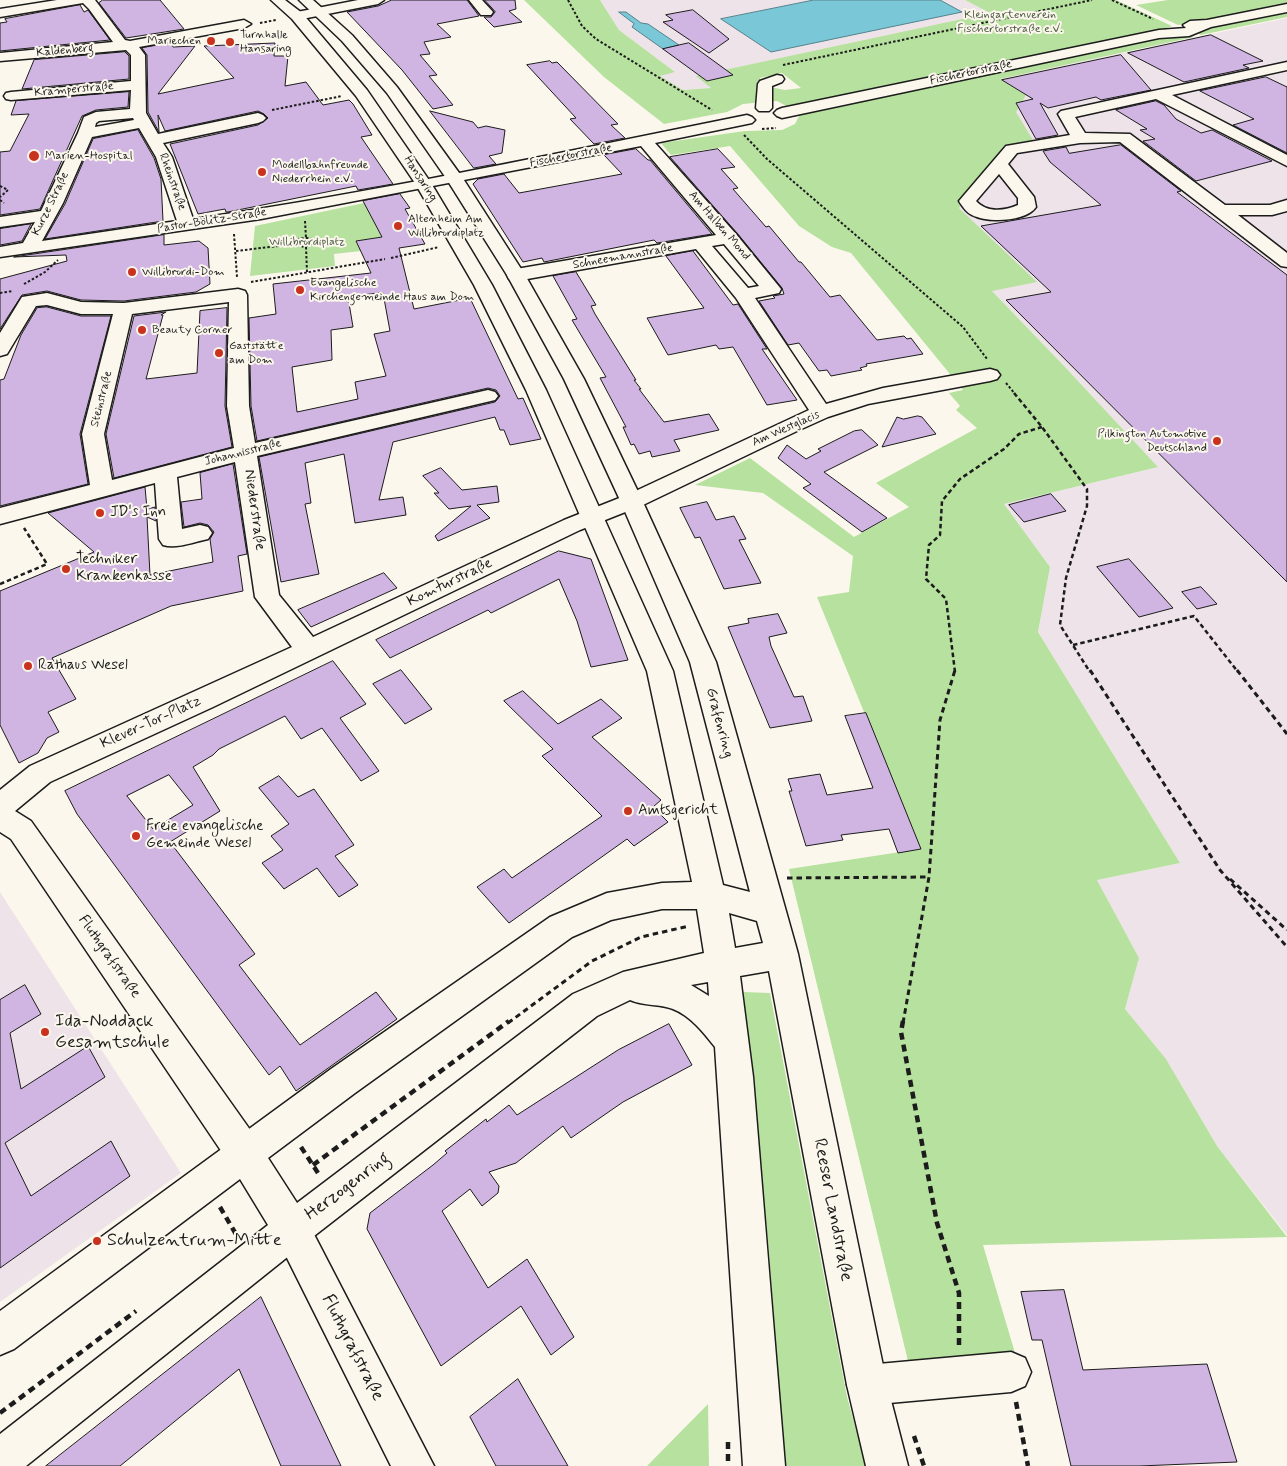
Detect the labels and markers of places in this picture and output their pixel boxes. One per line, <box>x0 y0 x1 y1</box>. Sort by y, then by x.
place label: Turnhalle Hansaring <box>240 28 291 56</box>
place label: Mariechen <box>147 34 201 48</box>
marker: Mariechen <box>205 35 217 47</box>
marker: Turnhalle Hansaring <box>224 36 236 48</box>
marker: Marien-Hospital <box>27 149 41 163</box>
place label: Marien-Hospital <box>45 149 133 163</box>
place label: Modellbahnfreunde Niederrhein e.V. <box>272 158 368 186</box>
marker: Modellbahnfreunde Niederrhein e.V. <box>256 166 268 178</box>
place label: Altenheim Am Willibrordiplatz <box>408 212 484 240</box>
marker: Altenheim Am Willibrordiplatz <box>392 220 404 232</box>
place label: Willibrordi-Dom <box>142 265 225 279</box>
marker: Willibrordi-Dom <box>126 266 138 278</box>
place label: Evangelische Kirchengemeinde Haus am Dom <box>310 276 474 304</box>
marker: Evangelische Kirchengemeinde Haus am Dom <box>294 284 306 296</box>
place label: Beauty Corner <box>152 323 233 337</box>
marker: Beauty Corner <box>136 324 148 336</box>
place label: Gaststätte am Dom <box>229 339 284 367</box>
marker: Gaststätte am Dom <box>213 347 225 359</box>
place label: Pilkington Automotive Deutschland <box>1097 427 1207 455</box>
marker: Pilkington Automotive Deutschland <box>1211 435 1223 447</box>
place label: JD's Inn <box>110 504 166 522</box>
marker: JD's Inn <box>94 507 106 519</box>
place label: Techniker Krankenkasse <box>76 551 172 586</box>
marker: Techniker Krankenkasse <box>60 563 72 575</box>
place label: Rathaus Wesel <box>38 657 128 675</box>
marker: Rathaus Wesel <box>22 660 34 672</box>
place label: Amtsgericht <box>638 802 718 820</box>
marker: Amtsgericht <box>622 805 634 817</box>
place label: Freie evangelische Gemeinde Wesel <box>146 818 263 853</box>
marker: Freie evangelische Gemeinde Wesel <box>130 830 142 842</box>
place label: Ida-Noddack Gesamtschule <box>55 1011 170 1054</box>
marker: Ida-Noddack Gesamtschule <box>39 1026 51 1038</box>
place label: Schulzentrum-Mitte <box>107 1230 282 1252</box>
marker: Schulzentrum-Mitte <box>91 1235 103 1247</box>

